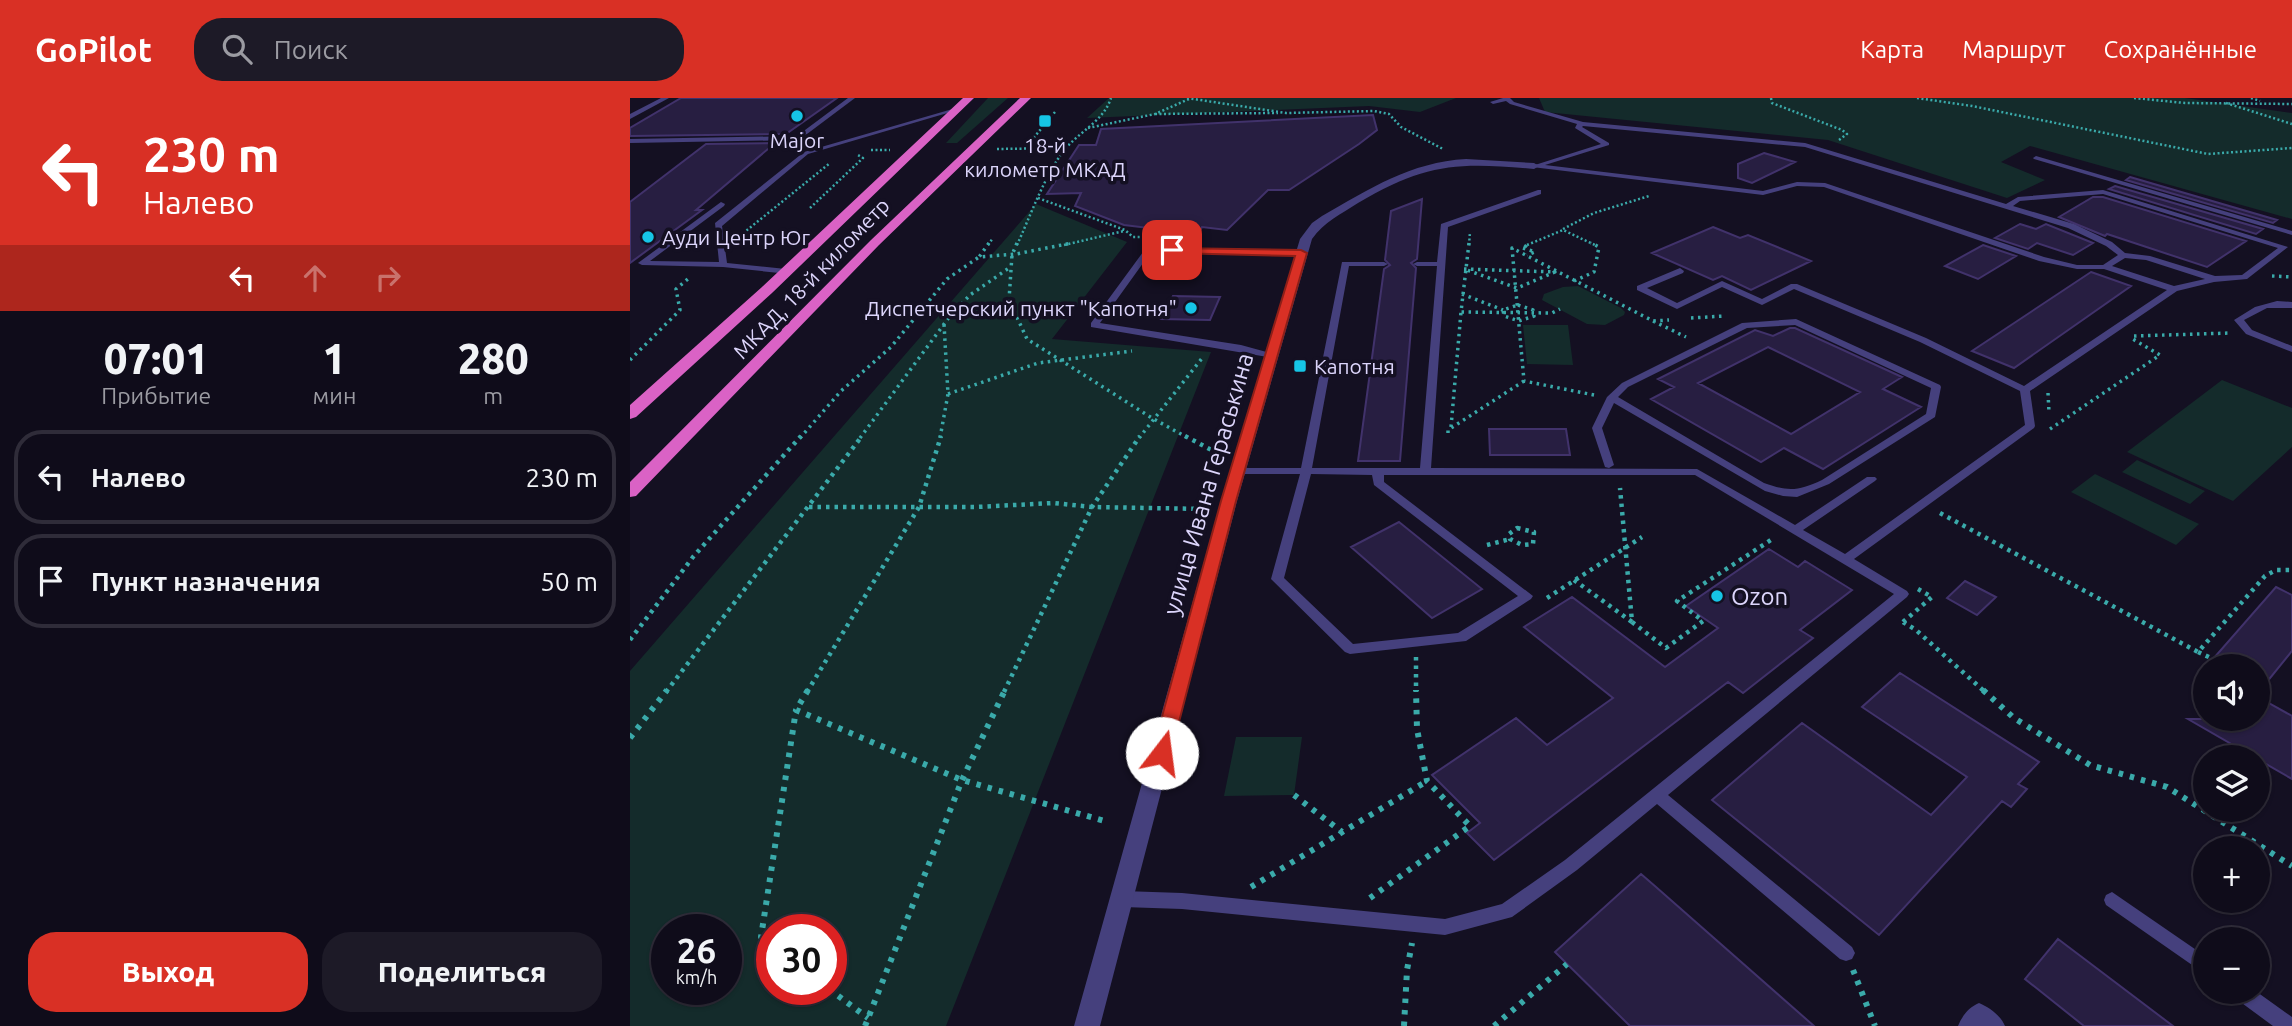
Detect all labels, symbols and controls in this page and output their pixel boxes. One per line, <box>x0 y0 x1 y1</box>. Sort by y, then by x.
search box <box>194 18 684 81</box>
icon: search <box>218 30 256 68</box>
text: GoPilot <box>35 31 152 68</box>
text: Поиск <box>274 35 348 64</box>
text: Карта <box>1860 36 1924 63</box>
text: Маршрут <box>1962 36 2066 63</box>
text: Сохранённые <box>2104 36 2257 63</box>
marker: Major <box>789 108 805 124</box>
marker: 18-й километр МКАД <box>1037 113 1053 129</box>
icon: left <box>28 126 119 217</box>
text: 230 m <box>143 126 280 181</box>
place label: Major <box>770 128 824 152</box>
place label: 18-й километр МКАД <box>964 133 1126 181</box>
text: Налево <box>143 184 255 220</box>
street label: МКАД, 18-й километр <box>728 193 894 363</box>
pin <box>1142 220 1202 280</box>
place label: Ауди Центр Юг <box>662 225 810 249</box>
marker: Ауди Центр Юг <box>640 229 656 245</box>
icon: arrive <box>1153 231 1191 269</box>
icon: left <box>223 259 261 297</box>
icon: ahead <box>296 259 334 297</box>
icon: right <box>369 259 407 297</box>
place label: Диспетчерский пункт "Капотня" <box>865 296 1177 320</box>
marker: Диспетчерский пункт "Капотня" <box>1183 300 1199 316</box>
text: 07:01 <box>104 335 209 382</box>
text: 1 <box>323 335 346 382</box>
text: 280 <box>458 335 529 382</box>
street label: улица Ивана Гераськина <box>1158 350 1258 618</box>
place label: Капотня <box>1314 354 1395 378</box>
marker: Капотня <box>1292 358 1308 374</box>
text: Прибытие <box>101 383 211 408</box>
text: мин <box>313 383 356 408</box>
text: m <box>483 383 503 408</box>
icon: left <box>32 458 70 496</box>
text: Налево <box>91 463 186 492</box>
text: 230 m <box>526 463 598 492</box>
icon: arrive <box>32 562 70 600</box>
text: Пункт назначения <box>91 567 321 596</box>
text: 50 m <box>540 567 598 596</box>
place label: Ozon <box>1731 583 1788 610</box>
marker: Ozon <box>1709 588 1725 604</box>
map controls <box>2193 654 2270 1004</box>
button: sound <box>2193 654 2270 731</box>
position arrow <box>1125 716 1199 790</box>
button: layers <box>2193 745 2270 822</box>
button: + <box>2193 836 2270 913</box>
speed limit sign: 30 <box>756 914 847 1005</box>
button: − <box>2193 927 2270 1004</box>
text: 26 <box>677 930 716 970</box>
button: Выход <box>28 932 308 1012</box>
button: Поделиться <box>322 932 602 1012</box>
text: km/h <box>676 967 717 987</box>

